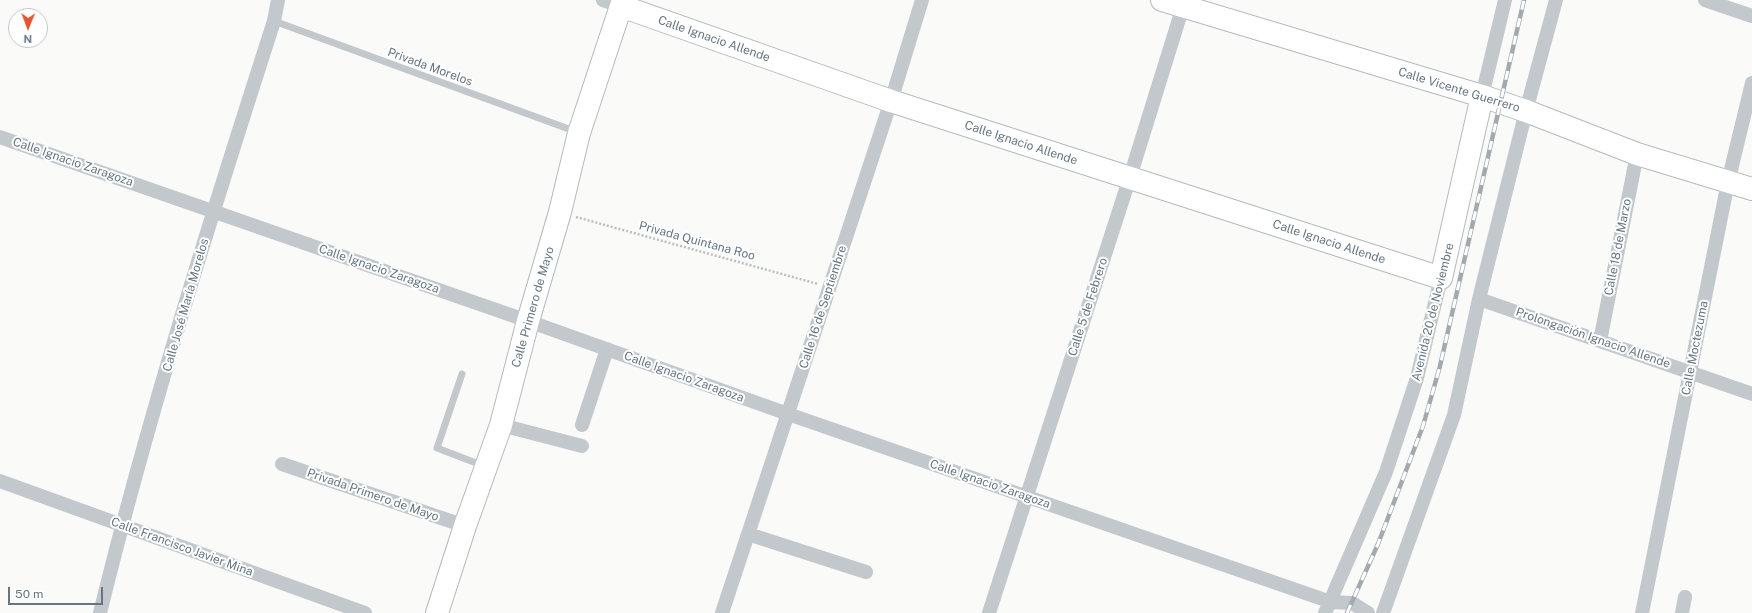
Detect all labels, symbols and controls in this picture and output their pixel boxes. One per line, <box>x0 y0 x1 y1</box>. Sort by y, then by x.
north arrow <box>8 8 48 48</box>
street label: Calle Ignacio Allende <box>656 13 772 65</box>
text: N <box>23 33 32 45</box>
street label: Privada Morelos <box>386 45 474 89</box>
street label: Calle Vicente Guerrero <box>1396 65 1522 115</box>
street label: Calle Ignacio Allende <box>963 118 1079 168</box>
street label: Calle Ignacio Zaragoza <box>11 135 135 189</box>
street label: Calle 18 de Marzo <box>1602 197 1634 297</box>
street label: Calle Ignacio Allende <box>1271 217 1387 267</box>
street label: Privada Quintana Roo <box>637 219 757 263</box>
street label: Calle José María Morelos <box>160 237 212 373</box>
street label: Avenida 20 de Noviembre <box>1409 241 1457 383</box>
street label: Calle Ignacio Zaragoza <box>317 242 441 296</box>
street label: Calle 16 de Septiembre <box>796 244 850 370</box>
street label: Calle Primero de Mayo <box>509 245 557 369</box>
street label: Calle 5 de Febrero <box>1065 256 1111 358</box>
street label: Calle Moctezuma <box>1679 300 1711 396</box>
street label: Prolongación Ignacio Allende <box>1514 305 1672 371</box>
street label: Calle Ignacio Zaragoza <box>622 349 746 405</box>
street label: Calle Ignacio Zaragoza <box>928 457 1052 511</box>
street label: Privada Primero de Mayo <box>305 466 441 524</box>
street label: Calle Francisco Javier Mina <box>109 515 255 579</box>
scale bar <box>10 579 105 605</box>
text: 50 m <box>15 587 43 601</box>

